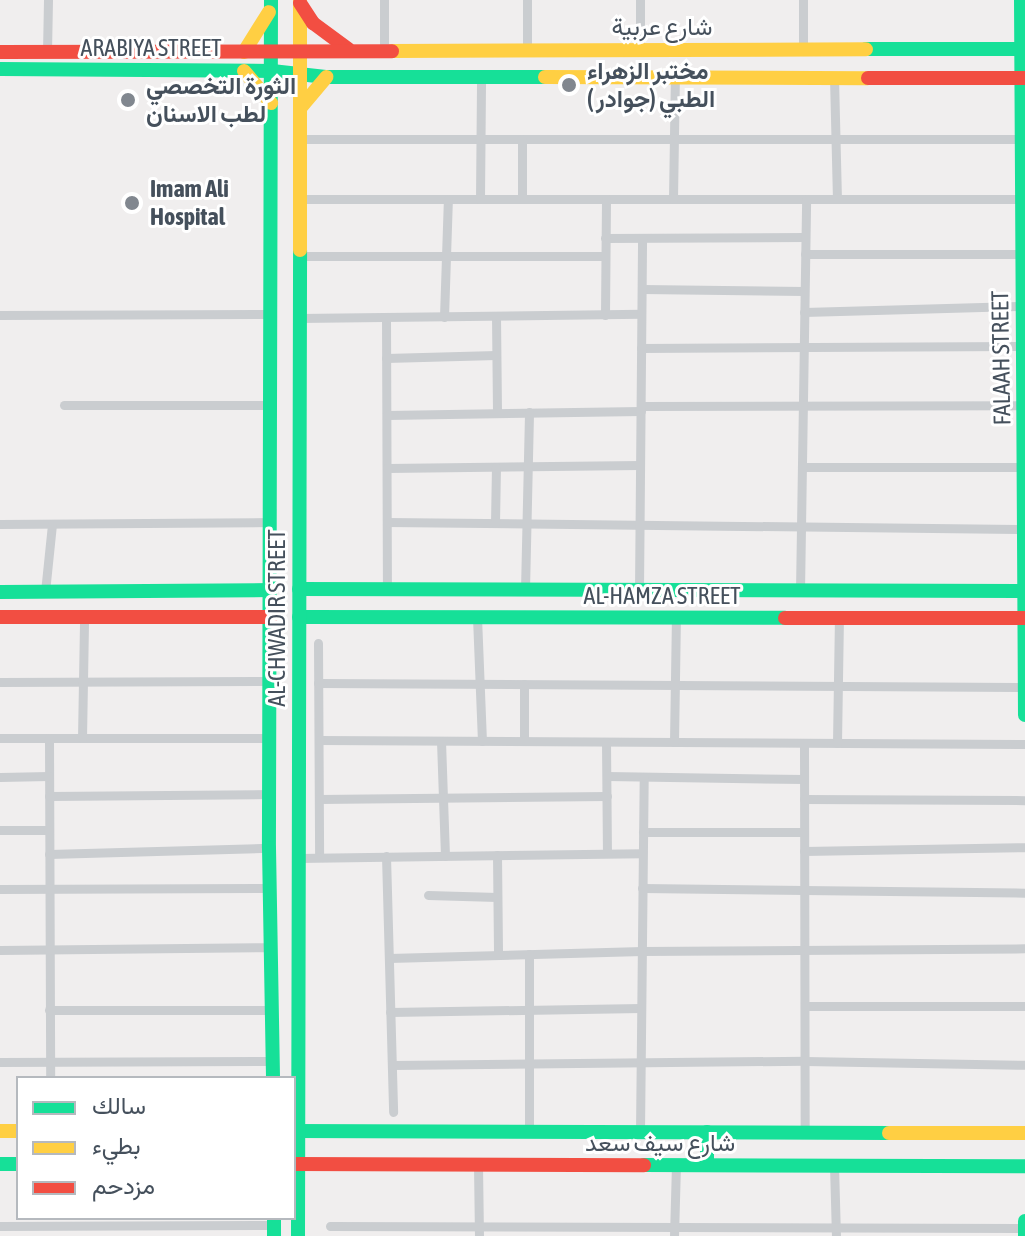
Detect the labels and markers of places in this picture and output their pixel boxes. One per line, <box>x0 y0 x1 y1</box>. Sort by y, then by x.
place label: مختبر الزهراء الطبي (جوادر ) <box>587 57 715 113</box>
place label: الثورة التخصصي لطب الاسنان <box>146 72 296 128</box>
marker: مختبر الزهراء الطبي (جوادر ) <box>558 74 580 96</box>
marker: الثورة التخصصي لطب الاسنان <box>117 89 139 111</box>
place label: Imam Ali Hospital <box>150 175 229 231</box>
marker: Imam Ali Hospital <box>121 192 143 214</box>

